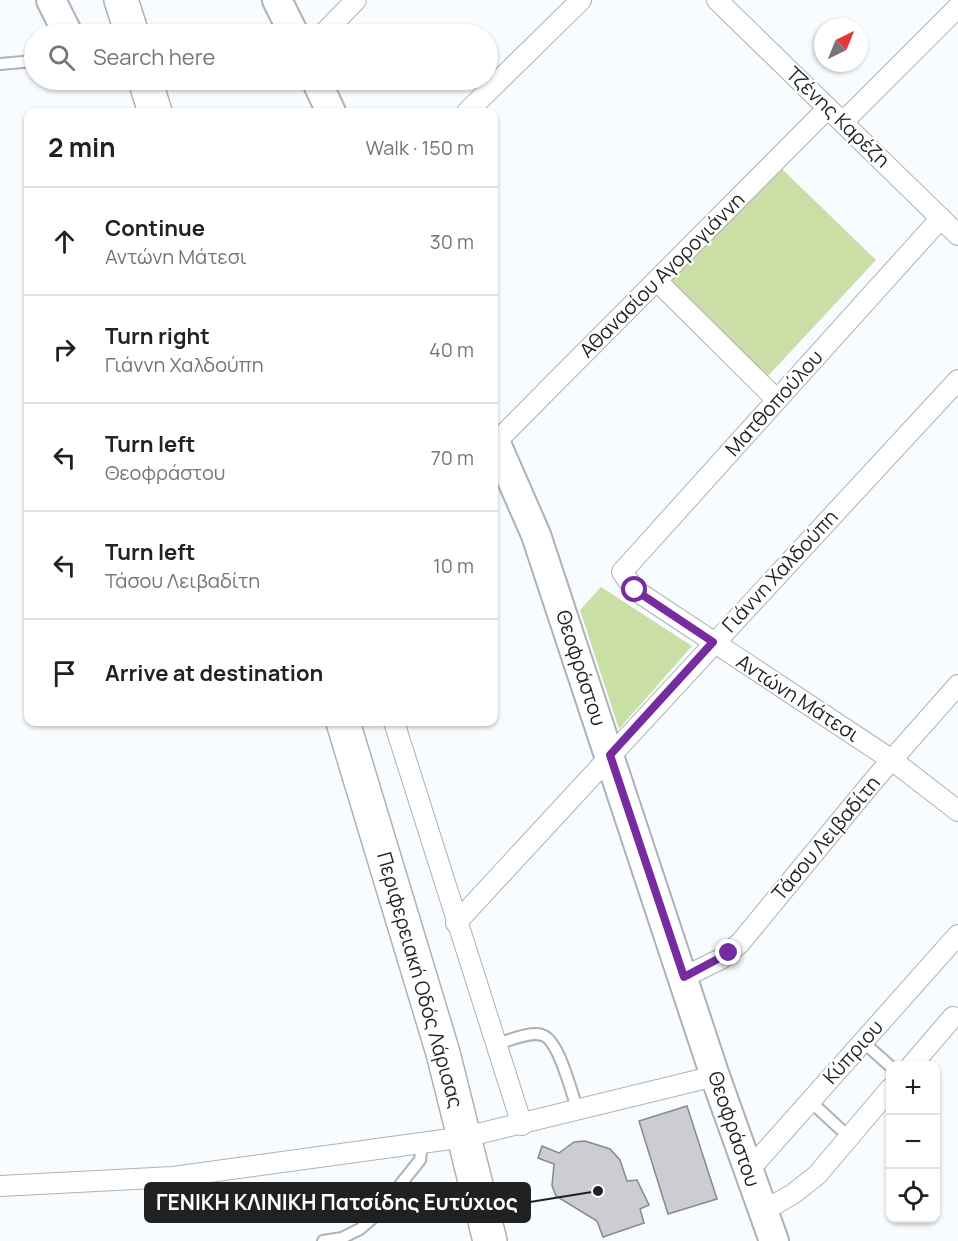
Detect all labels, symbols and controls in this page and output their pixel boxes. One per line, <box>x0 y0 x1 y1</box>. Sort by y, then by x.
north arrow <box>814 18 868 72</box>
search box <box>24 24 498 90</box>
icon: search <box>45 41 78 74</box>
text: Search here <box>93 42 215 72</box>
street label: Τζένης Καρέζη <box>781 60 896 173</box>
text: 2 min <box>48 129 116 165</box>
text: Walk · 150 m <box>365 134 474 161</box>
street label: Αθανασίου Αγορογιάννη <box>573 186 750 363</box>
text: Continue <box>105 213 205 243</box>
icon: ahead <box>48 225 81 258</box>
text: 30 m <box>430 228 474 255</box>
text: Αντώνη Μάτεσι <box>105 243 247 270</box>
text: Turn right <box>105 321 210 351</box>
icon: right <box>48 333 81 366</box>
text: 40 m <box>429 336 474 363</box>
street label: Ματθοπούλου <box>719 344 828 461</box>
text: Γιάννη Χαλδούπη <box>105 351 264 378</box>
text: Turn left <box>105 429 195 459</box>
icon: left <box>48 441 81 474</box>
text: 70 m <box>431 444 474 471</box>
text: Θεοφράστου <box>105 459 225 486</box>
street label: Γιάννη Χαλδούπη <box>716 503 844 638</box>
text: Turn left <box>105 537 195 567</box>
icon: left <box>48 549 81 582</box>
text: 10 m <box>433 552 474 579</box>
text: Τάσου Λειβαδίτη <box>105 567 260 594</box>
route start <box>621 576 647 602</box>
street label: Θεοφράστου <box>550 606 613 729</box>
street label: Αντώνη Μάτεσι <box>731 648 865 748</box>
icon: arrive <box>48 657 81 690</box>
text: Arrive at destination <box>105 658 323 688</box>
street label: Τάσου Λειβαδίτη <box>765 770 886 906</box>
street label: Περιφερειακή Οδός Λάρισας <box>371 849 470 1111</box>
route end <box>715 939 741 965</box>
street label: Κύπριου <box>817 1014 889 1090</box>
map controls <box>886 1061 940 1223</box>
button: + <box>886 1061 940 1115</box>
street label: Θεοφράστου <box>702 1068 767 1190</box>
button: − <box>886 1115 940 1169</box>
button: locate <box>886 1169 940 1223</box>
callout: ΓΕΝΙΚΗ ΚΛΙΝΙΚΗ Πατσίδης Ευτύχιος <box>145 1183 530 1222</box>
text: ΓΕΝΙΚΗ ΚΛΙΝΙΚΗ Πατσίδης Ευτύχιος <box>156 1188 518 1216</box>

